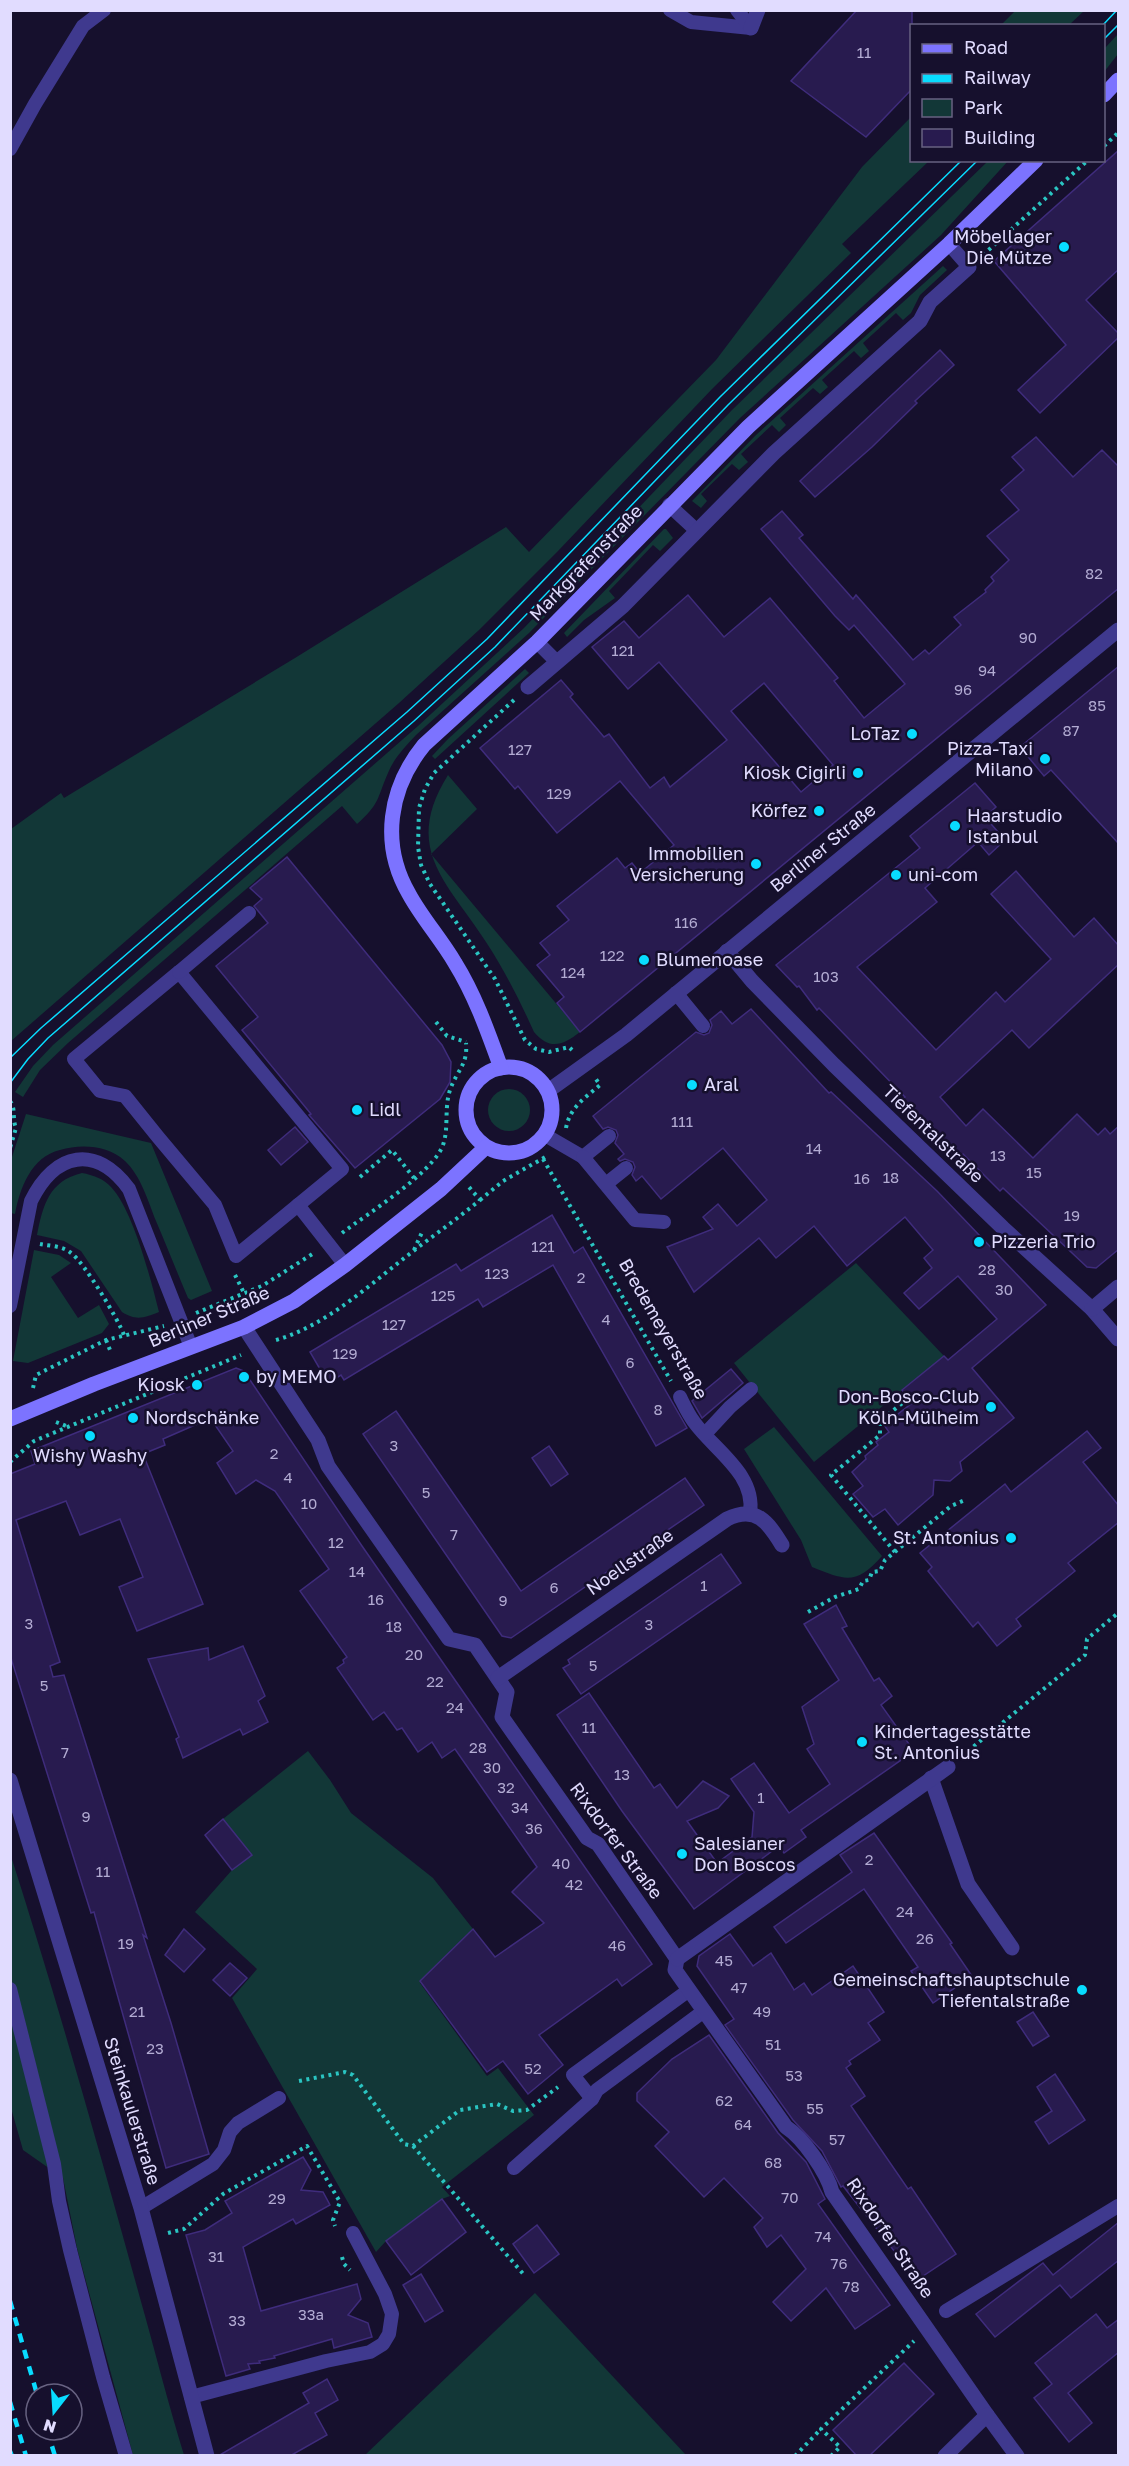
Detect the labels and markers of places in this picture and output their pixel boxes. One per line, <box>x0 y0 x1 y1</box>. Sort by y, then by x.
place label: Möbellager Die Mütze <box>954 225 1052 268</box>
marker: Möbellager Die Mütze <box>1057 240 1071 254</box>
place label: LoTaz <box>850 722 900 744</box>
marker: LoTaz <box>905 727 919 741</box>
place label: Pizza-Taxi Milano <box>947 737 1033 780</box>
marker: Pizza-Taxi Milano <box>1038 752 1052 766</box>
place label: Kiosk Cigirli <box>743 761 846 783</box>
marker: Kiosk Cigirli <box>851 766 865 780</box>
place label: Körfez <box>751 799 807 821</box>
marker: Körfez <box>812 804 826 818</box>
place label: Haarstudio Istanbul <box>967 804 1062 847</box>
marker: Haarstudio Istanbul <box>948 819 962 833</box>
place label: Immobilien Versicherung <box>630 842 744 885</box>
marker: Immobilien Versicherung <box>749 857 763 871</box>
place label: uni-com <box>908 863 978 885</box>
marker: uni-com <box>889 868 903 882</box>
place label: Blumenoase <box>656 948 763 970</box>
marker: Blumenoase <box>637 953 651 967</box>
place label: Aral <box>704 1073 739 1095</box>
marker: Aral <box>685 1078 699 1092</box>
place label: Lidl <box>369 1098 401 1120</box>
marker: Lidl <box>350 1103 364 1117</box>
place label: Pizzeria Trio <box>991 1230 1095 1252</box>
marker: Pizzeria Trio <box>972 1235 986 1249</box>
place label: by MEMO <box>256 1365 337 1387</box>
marker: by MEMO <box>237 1370 251 1384</box>
place label: Kiosk <box>137 1373 185 1395</box>
marker: Kiosk <box>190 1378 204 1392</box>
place label: Don-Bosco-Club Köln-Mülheim <box>838 1385 979 1428</box>
marker: Don-Bosco-Club Köln-Mülheim <box>984 1400 998 1414</box>
place label: Nordschänke <box>145 1406 259 1428</box>
marker: Nordschänke <box>126 1411 140 1425</box>
marker: Wishy Washy <box>83 1429 97 1443</box>
place label: Wishy Washy <box>33 1444 147 1466</box>
place label: St. Antonius <box>893 1526 999 1548</box>
marker: St. Antonius <box>1004 1531 1018 1545</box>
place label: Kindertagesstätte St. Antonius <box>874 1720 1031 1763</box>
marker: Kindertagesstätte St. Antonius <box>855 1735 869 1749</box>
place label: Salesianer Don Boscos <box>694 1832 796 1875</box>
marker: Salesianer Don Boscos <box>675 1847 689 1861</box>
place label: Gemeinschaftshauptschule Tiefentalstraße <box>833 1968 1070 2011</box>
marker: Gemeinschaftshauptschule Tiefentalstraße <box>1075 1983 1089 1997</box>

